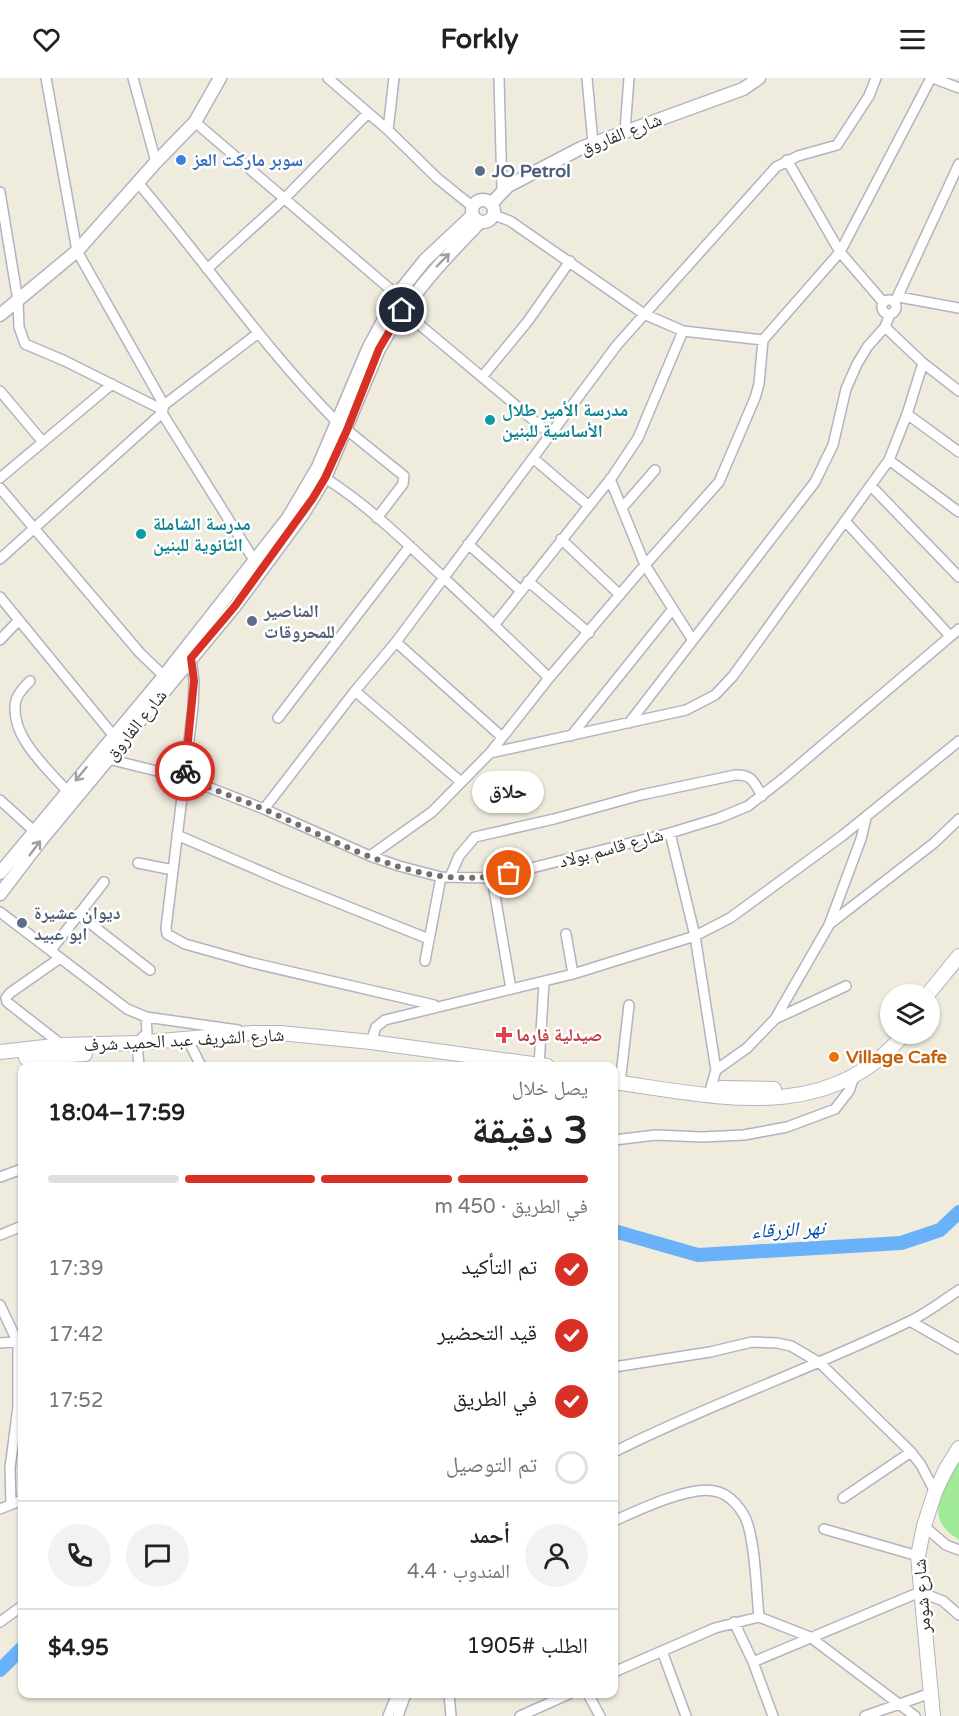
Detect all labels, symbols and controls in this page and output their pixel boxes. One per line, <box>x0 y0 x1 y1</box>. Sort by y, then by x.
icon: heart <box>30 23 63 56</box>
text: Forkly <box>440 23 519 56</box>
icon: menu <box>896 23 929 56</box>
street label: شارع الفاروق <box>577 108 665 160</box>
place label: سوبر ماركت العز <box>192 149 303 171</box>
marker: سوبر ماركت العز <box>174 153 188 167</box>
place label: JO Petrol <box>491 160 571 182</box>
marker: JO Petrol <box>473 164 487 178</box>
one-way arrow <box>435 252 450 267</box>
pin <box>376 284 427 335</box>
icon: home <box>385 293 418 326</box>
place label: مدرسة الأمير طلال الأساسية للبنين <box>502 399 628 442</box>
marker: مدرسة الأمير طلال الأساسية للبنين <box>483 413 497 427</box>
place label: مدرسة الشاملة الثانوية للبنين <box>153 513 251 556</box>
marker: مدرسة الشاملة الثانوية للبنين <box>134 527 148 541</box>
place label: المناصير للمحروقات <box>263 600 335 643</box>
marker: المناصير للمحروقات <box>245 614 259 628</box>
street label: شارع الفاروق <box>101 685 171 765</box>
courier <box>155 741 215 801</box>
icon: bike <box>169 755 202 788</box>
one-way arrow <box>75 766 88 782</box>
callout: حلاق <box>473 771 545 813</box>
text: حلاق <box>489 780 527 804</box>
street label: شارع قاسم بولاد <box>556 824 666 873</box>
one-way arrow <box>29 840 41 856</box>
pin <box>483 847 534 898</box>
icon: bag <box>492 856 525 889</box>
place label: ديوان عشيرة ابو عبيد <box>34 902 121 945</box>
marker: ديوان عشيرة ابو عبيد <box>15 916 29 930</box>
map controls <box>880 984 940 1044</box>
button: layers <box>880 984 940 1044</box>
street label: شارع الشريف عبد الحميد شرف <box>83 1024 285 1056</box>
place label: صيدلية فارما <box>516 1024 602 1046</box>
marker: صيدلية فارما <box>497 1028 511 1042</box>
place label: Village Cafe <box>846 1046 947 1068</box>
marker: Village Cafe <box>827 1050 841 1064</box>
text: يصل خلال <box>512 1077 588 1101</box>
text: 17:59–18:04 <box>48 1100 185 1126</box>
text: 3 دقيقة <box>471 1107 588 1154</box>
text: في الطريق · 450 m <box>434 1195 588 1219</box>
water label: نهر الزرقاء <box>751 1216 828 1244</box>
icon: check <box>555 1253 588 1286</box>
text: تم التأكيد <box>461 1254 537 1280</box>
text: 17:39 <box>48 1257 103 1281</box>
icon: check <box>555 1319 588 1352</box>
text: قيد التحضير <box>437 1320 537 1346</box>
text: 17:42 <box>48 1323 103 1347</box>
icon: check <box>555 1385 588 1418</box>
text: في الطريق <box>453 1386 537 1412</box>
text: 17:52 <box>48 1389 103 1413</box>
text: تم التوصيل <box>446 1452 537 1478</box>
text: أحمد <box>470 1523 510 1549</box>
button: phone <box>48 1524 111 1587</box>
button: chat <box>126 1524 189 1587</box>
button: person <box>525 1524 588 1587</box>
street label: شارع شومر <box>908 1558 936 1635</box>
text: المندوب · 4.4 <box>407 1560 510 1584</box>
text: الطلب #1905 <box>466 1633 588 1659</box>
text: $4.95 <box>48 1635 109 1661</box>

